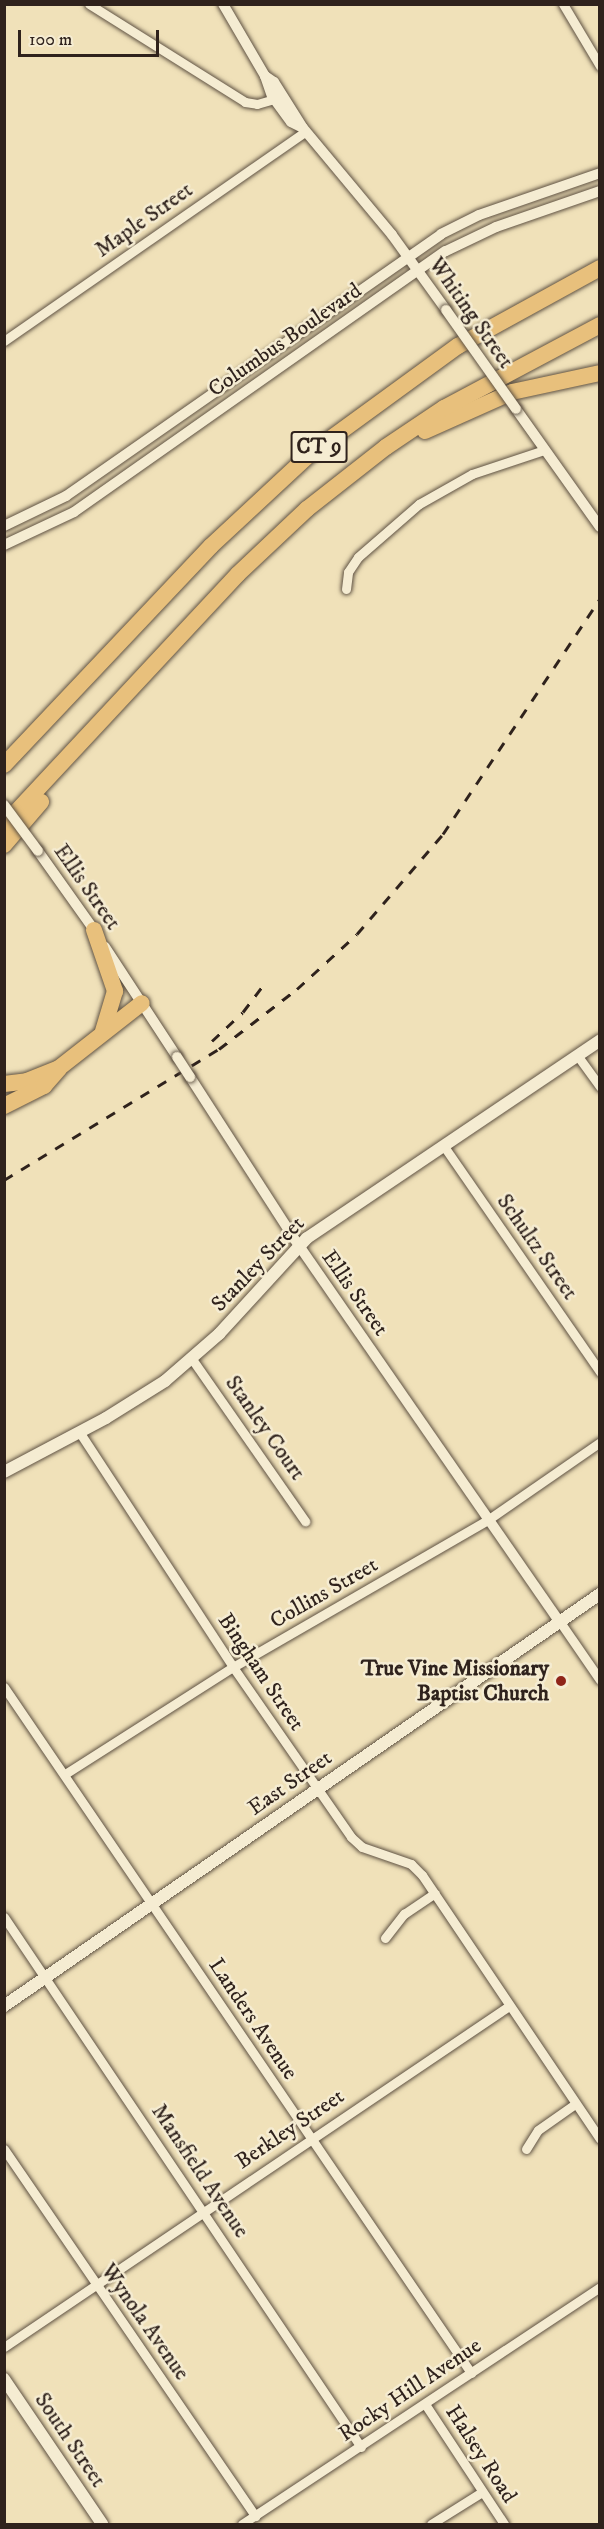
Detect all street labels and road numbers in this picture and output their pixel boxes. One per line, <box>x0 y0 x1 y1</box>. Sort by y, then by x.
street label: Maple Street <box>90 177 198 263</box>
street label: Whiting Street <box>423 252 519 374</box>
street label: Columbus Boulevard <box>203 277 367 403</box>
road number: CT 9 <box>290 429 348 465</box>
street label: Ellis Street <box>48 839 126 935</box>
street label: Schultz Street <box>491 1189 583 1305</box>
street label: Stanley Street <box>206 1211 310 1317</box>
street label: Ellis Street <box>316 1245 394 1341</box>
street label: Stanley Court <box>219 1371 311 1485</box>
street label: Collins Street <box>266 1552 382 1634</box>
street label: Bingham Street <box>212 1608 310 1736</box>
street label: East Street <box>243 1745 337 1821</box>
street label: Landers Avenue <box>203 1953 303 2085</box>
street label: Berkley Street <box>231 2083 349 2175</box>
street label: Mansfield Avenue <box>146 2099 254 2243</box>
street label: Wynola Avenue <box>95 2259 195 2385</box>
street label: Rocky Hill Avenue <box>334 2333 486 2447</box>
street label: South Street <box>29 2388 111 2492</box>
street label: Halsey Road <box>440 2400 522 2508</box>

